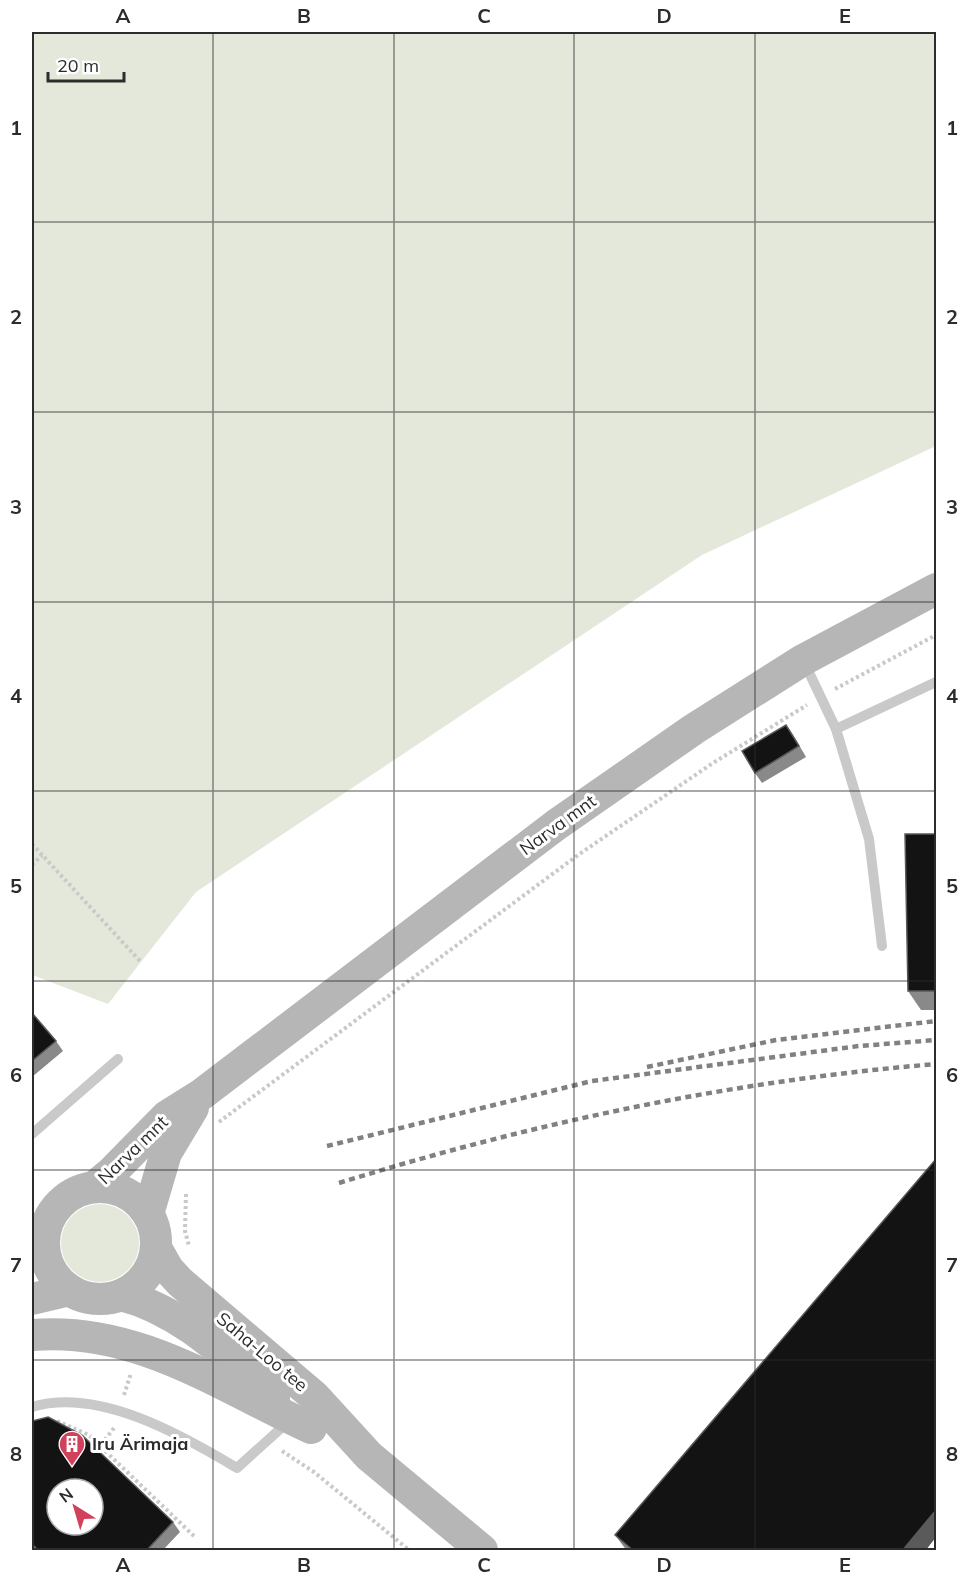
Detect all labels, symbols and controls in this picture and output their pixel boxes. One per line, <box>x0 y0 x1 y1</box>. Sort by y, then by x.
text: A <box>116 3 131 28</box>
text: B <box>297 3 311 28</box>
text: C <box>477 3 491 28</box>
text: D <box>656 3 672 28</box>
text: E <box>839 3 851 28</box>
scale bar <box>48 45 124 83</box>
text: 20 m <box>57 54 99 77</box>
text: 1 <box>10 115 22 140</box>
text: 1 <box>946 115 958 140</box>
text: 2 <box>10 304 22 329</box>
text: 2 <box>946 304 958 329</box>
text: 3 <box>10 494 22 519</box>
text: 3 <box>946 494 958 519</box>
text: 4 <box>10 683 22 708</box>
text: 4 <box>946 683 958 708</box>
street label: Narva mnt <box>515 789 600 860</box>
text: 5 <box>10 873 22 898</box>
text: 5 <box>946 873 958 898</box>
text: 6 <box>10 1062 22 1087</box>
text: 6 <box>946 1062 958 1087</box>
street label: Narva mnt <box>93 1111 173 1189</box>
text: 7 <box>10 1252 22 1277</box>
text: 7 <box>946 1252 958 1277</box>
street label: Saha-Loo tee <box>212 1307 313 1396</box>
building icon: Iru Ärimaja <box>57 1429 87 1467</box>
place label: Iru Ärimaja <box>92 1432 188 1455</box>
text: 8 <box>10 1441 22 1466</box>
text: 8 <box>946 1441 958 1466</box>
north arrow <box>45 1477 105 1537</box>
text: N <box>55 1483 77 1507</box>
text: A <box>116 1552 131 1577</box>
text: B <box>297 1552 311 1577</box>
text: C <box>477 1552 491 1577</box>
text: D <box>656 1552 672 1577</box>
text: E <box>839 1552 851 1577</box>

